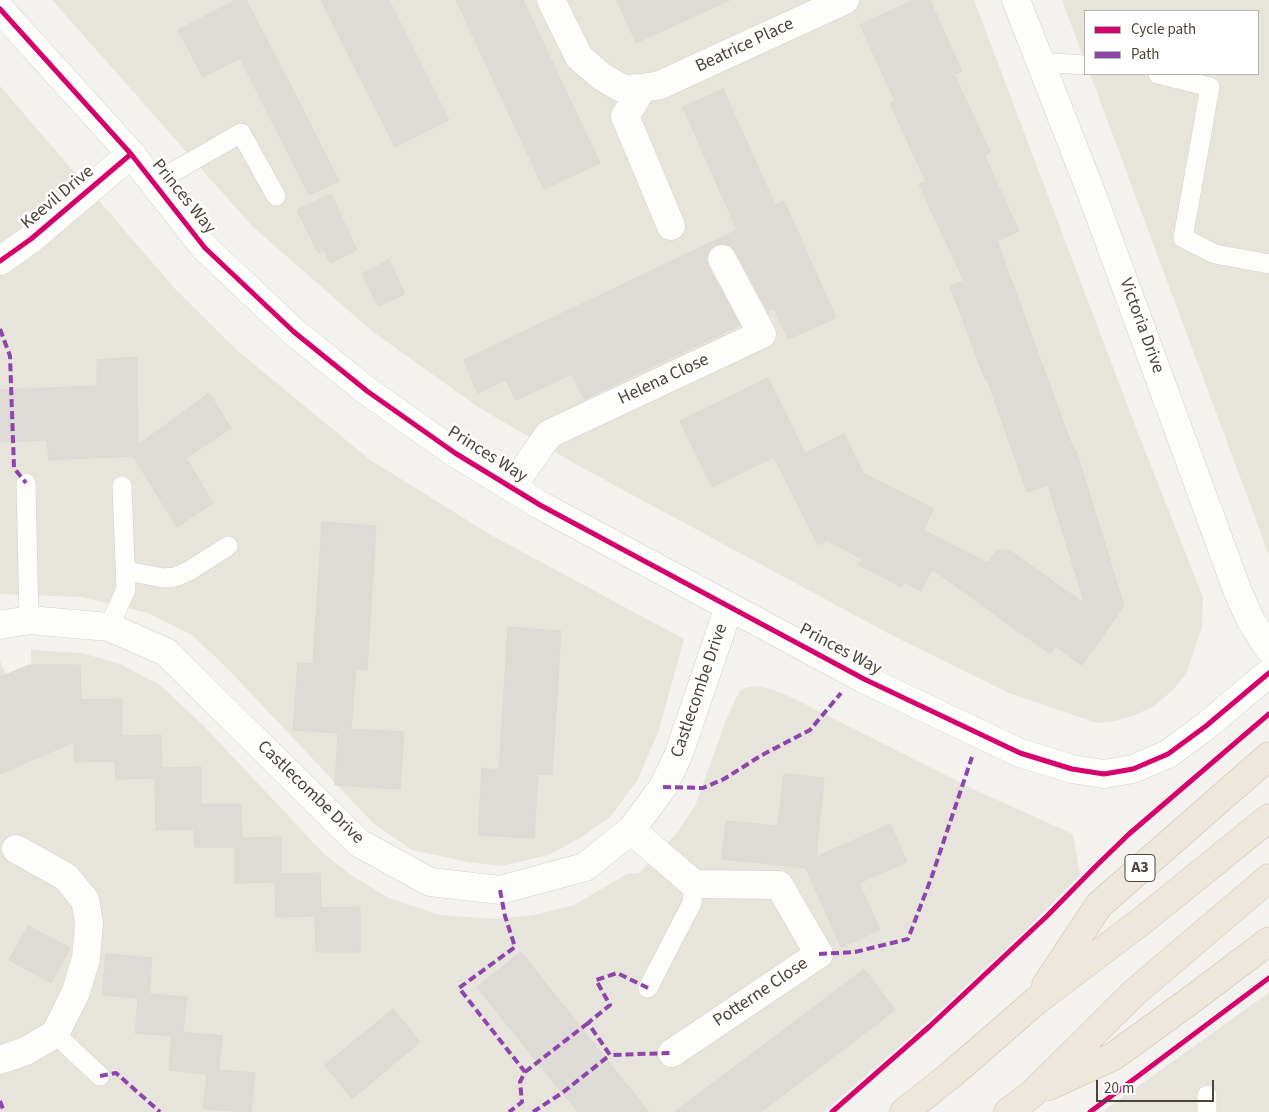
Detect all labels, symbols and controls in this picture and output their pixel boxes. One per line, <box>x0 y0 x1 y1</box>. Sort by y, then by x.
legend <box>1084 10 1259 75</box>
street label: Beatrice Place <box>692 14 798 78</box>
text: Cycle path <box>1131 19 1196 40</box>
text: Path <box>1131 44 1159 65</box>
street label: Princes Way <box>146 155 220 239</box>
street label: Keevil Drive <box>17 161 99 235</box>
street label: Victoria Drive <box>1114 275 1168 377</box>
street label: Helena Close <box>615 350 713 410</box>
street label: Princes Way <box>443 422 531 488</box>
street label: Princes Way <box>795 619 885 681</box>
street label: Castlecombe Drive <box>667 621 733 761</box>
street label: Castlecombe Drive <box>252 737 368 849</box>
road number: A3 <box>1125 854 1155 881</box>
street label: Potterne Close <box>710 953 812 1033</box>
scale bar <box>1099 1070 1216 1102</box>
text: 20 m <box>1104 1078 1134 1099</box>

